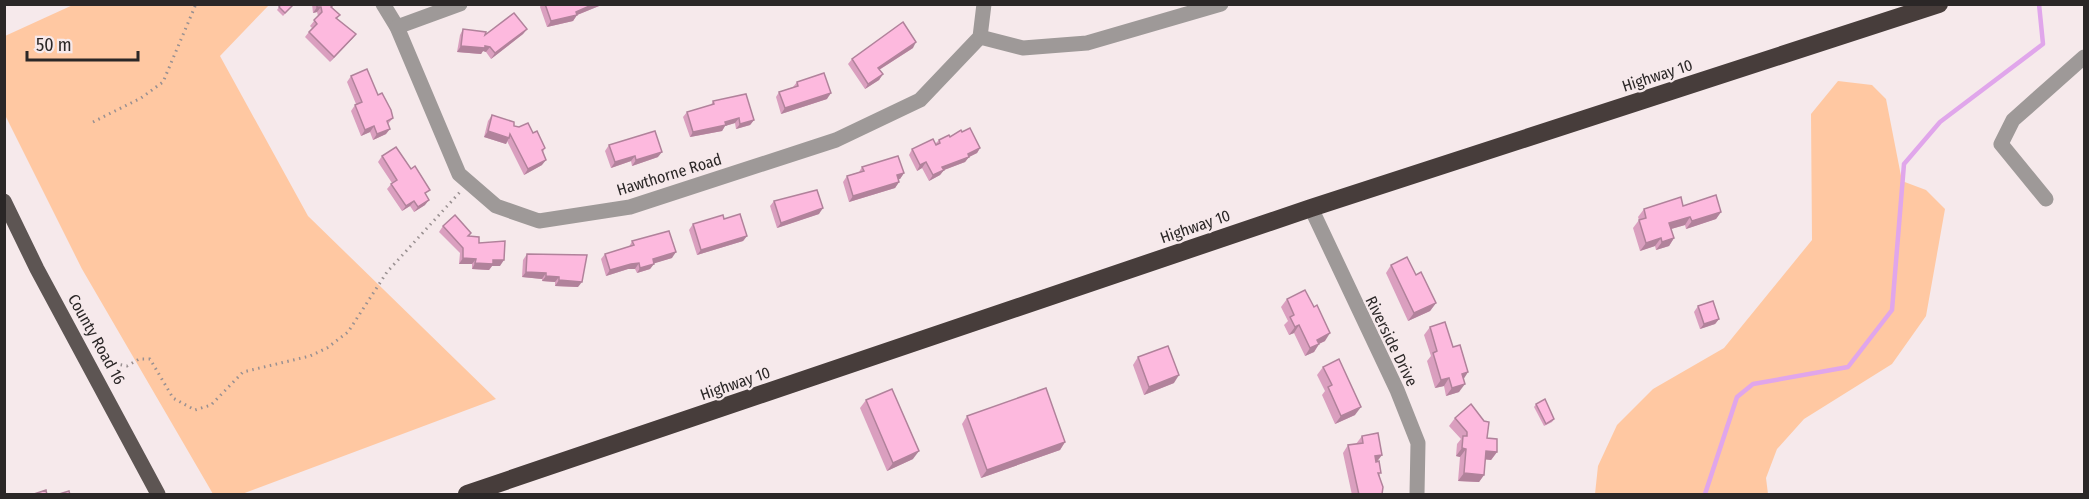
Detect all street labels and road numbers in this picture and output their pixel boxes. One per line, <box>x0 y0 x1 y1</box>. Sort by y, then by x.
street label: Highway 10 <box>1619 55 1695 96</box>
street label: Hawthorne Road <box>614 149 724 199</box>
street label: Highway 10 <box>1158 206 1233 247</box>
street label: County Road 16 <box>64 291 129 388</box>
street label: Riverside Drive <box>1362 293 1422 390</box>
street label: Highway 10 <box>698 363 773 404</box>

